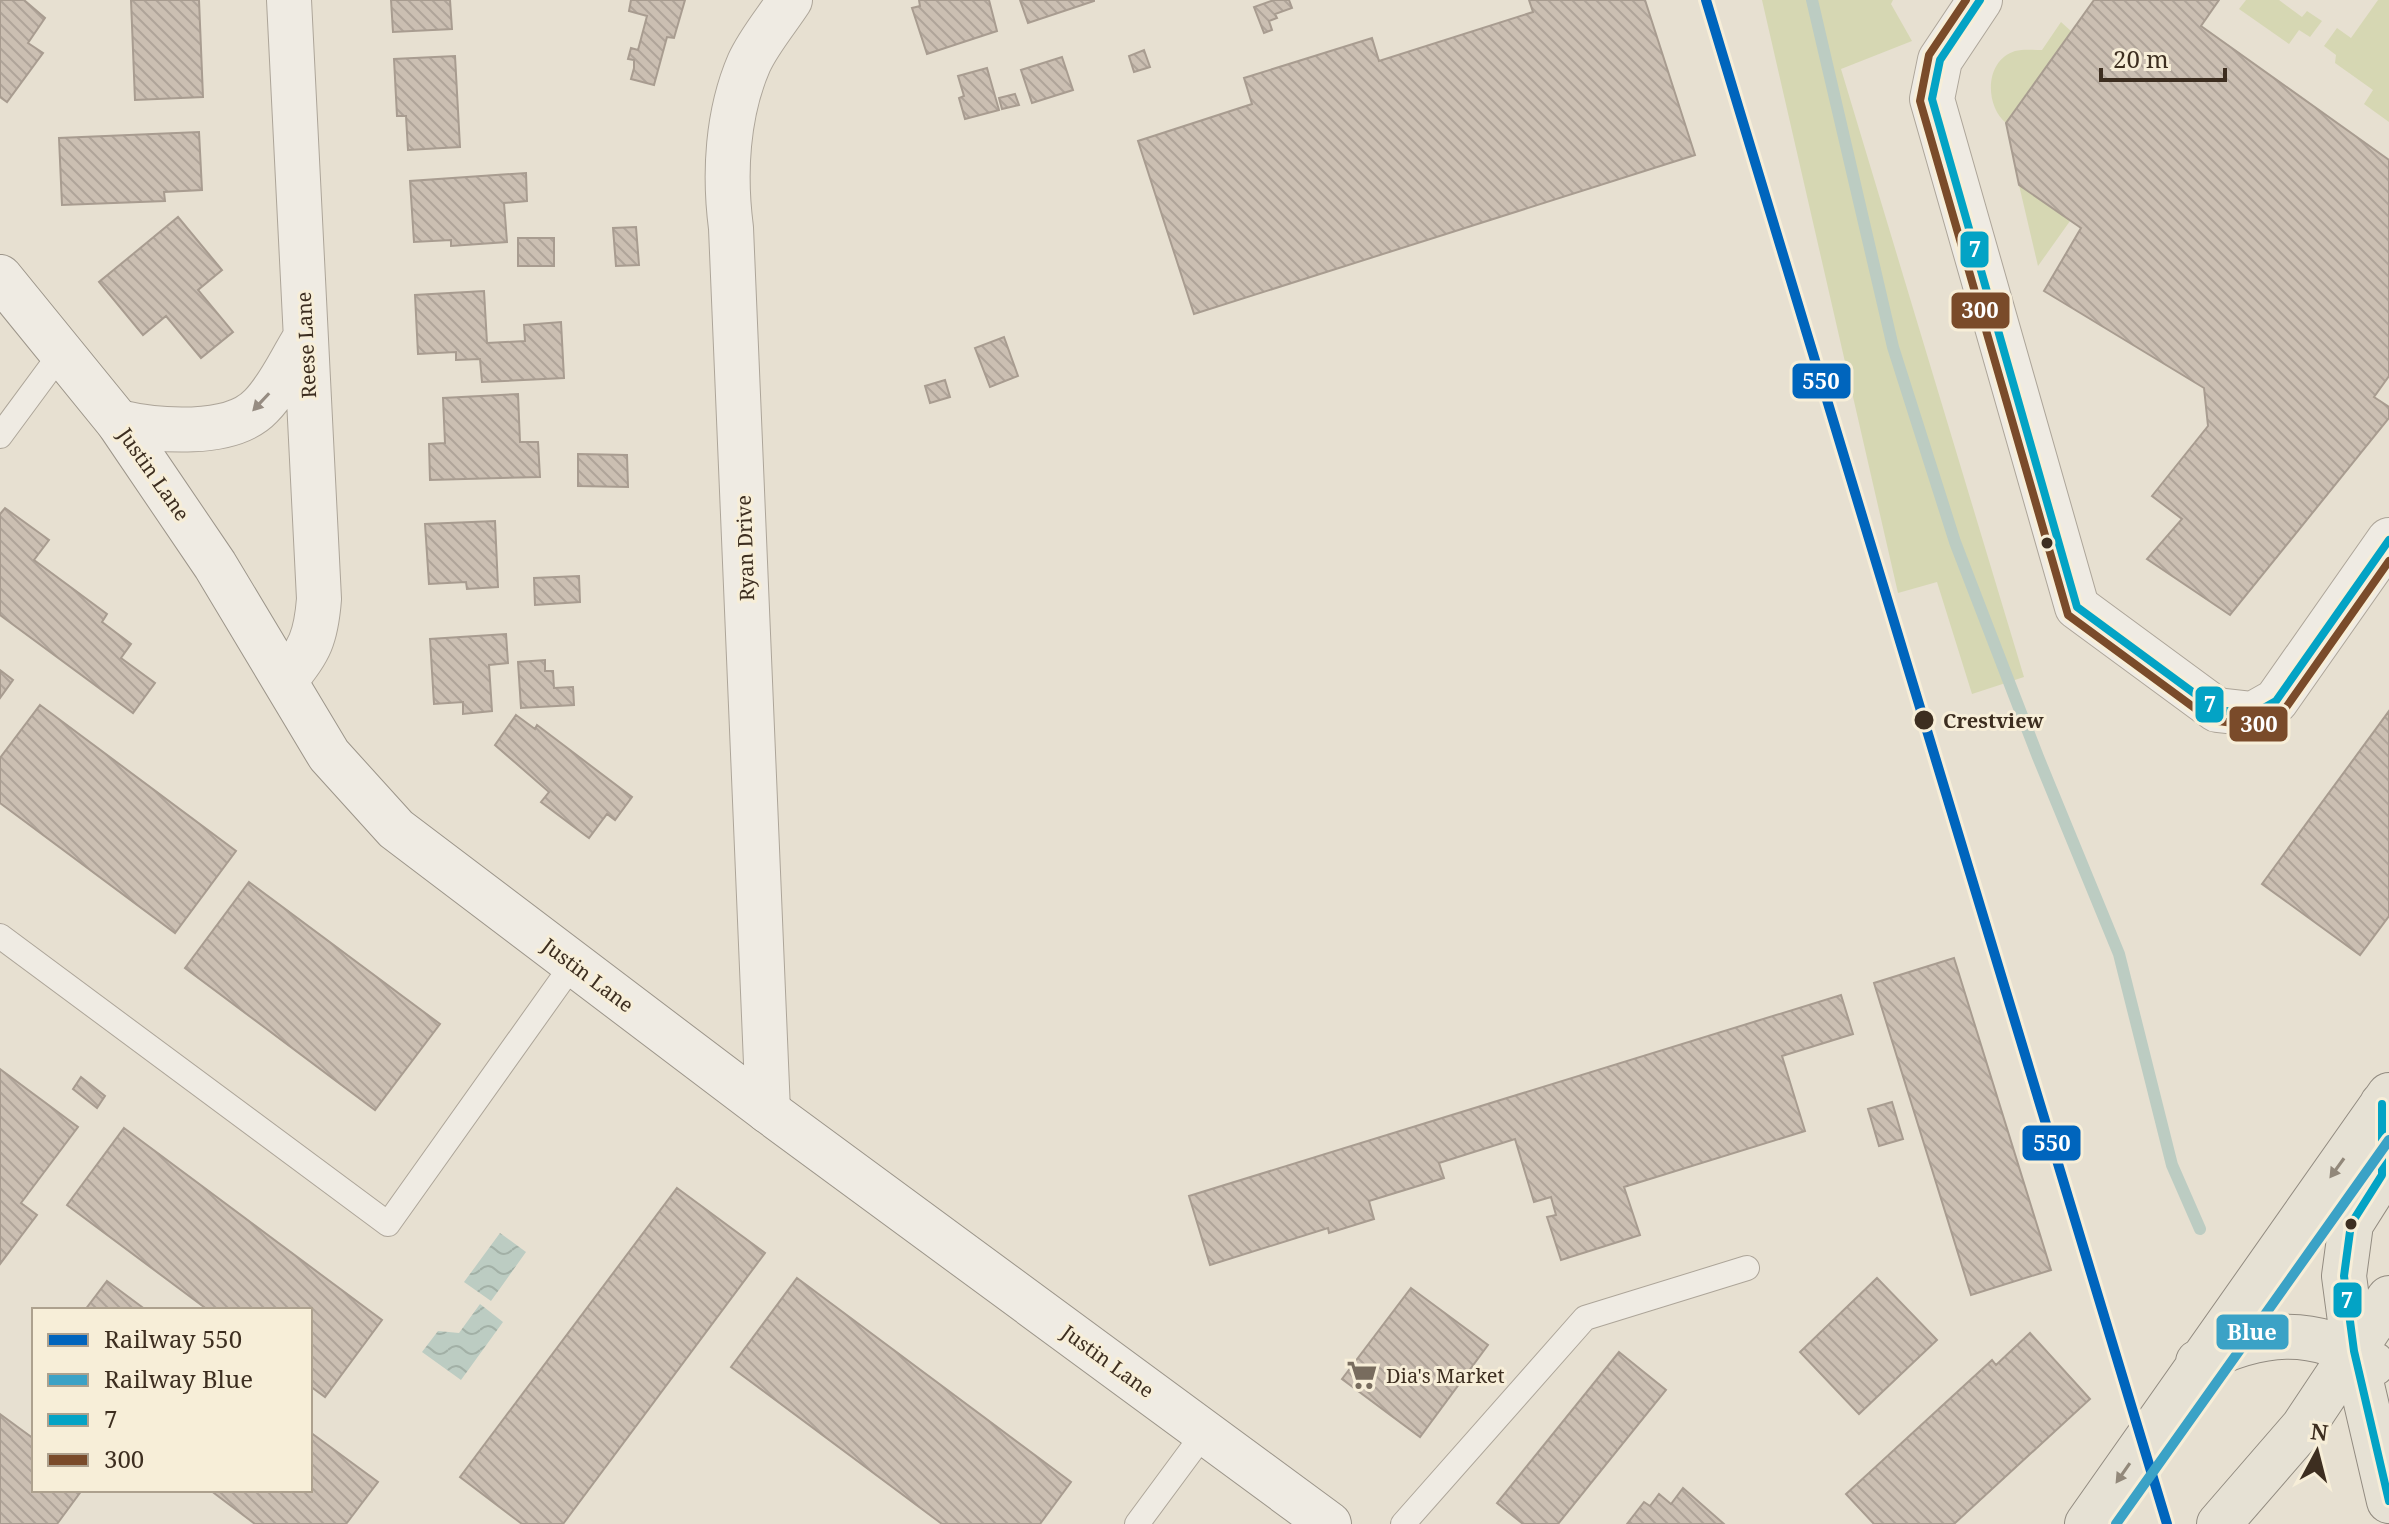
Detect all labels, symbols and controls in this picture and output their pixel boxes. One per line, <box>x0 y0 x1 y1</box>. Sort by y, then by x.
scale bar <box>2101 32 2225 82</box>
text: 20 m <box>2113 42 2169 75</box>
line badge: 7 <box>1959 230 1990 269</box>
text: 7 <box>1969 233 1981 263</box>
street label: Reese Lane <box>290 291 322 399</box>
line badge: 300 <box>1950 291 2011 330</box>
text: 300 <box>1961 294 1999 324</box>
line badge: 550 <box>1791 362 1852 400</box>
text: 550 <box>1802 365 1840 395</box>
one-way arrow <box>252 392 270 412</box>
street label: Justin Lane <box>111 421 196 526</box>
street label: Ryan Drive <box>730 495 760 601</box>
unlabelled marker <box>2039 535 2055 551</box>
line badge: 7 <box>2194 685 2225 724</box>
text: 7 <box>2204 688 2216 718</box>
line badge: 300 <box>2228 705 2289 743</box>
place label: Crestview <box>1943 707 2045 734</box>
marker: Crestview <box>1912 708 1936 732</box>
text: 300 <box>2240 708 2278 738</box>
street label: Justin Lane <box>536 931 639 1018</box>
line badge: 550 <box>2021 1124 2082 1162</box>
text: 550 <box>2033 1127 2071 1157</box>
one-way arrow <box>2330 1157 2345 1178</box>
unlabelled marker <box>2343 1216 2359 1232</box>
line badge: 7 <box>2332 1281 2363 1319</box>
text: 7 <box>2341 1284 2353 1314</box>
legend <box>32 1308 312 1492</box>
line badge: Blue <box>2215 1313 2290 1351</box>
text: Blue <box>2227 1316 2277 1346</box>
street label: Justin Lane <box>1056 1318 1160 1404</box>
text: Railway 550 <box>104 1322 242 1355</box>
supermarket icon: Dia's Market <box>1345 1358 1379 1392</box>
text: Railway Blue <box>104 1362 253 1395</box>
place label: Dia's Market <box>1386 1362 1505 1389</box>
text: 7 <box>104 1402 117 1435</box>
north arrow <box>2277 1412 2357 1492</box>
text: N <box>2309 1415 2330 1447</box>
text: 300 <box>104 1442 144 1475</box>
one-way arrow <box>2116 1462 2131 1483</box>

